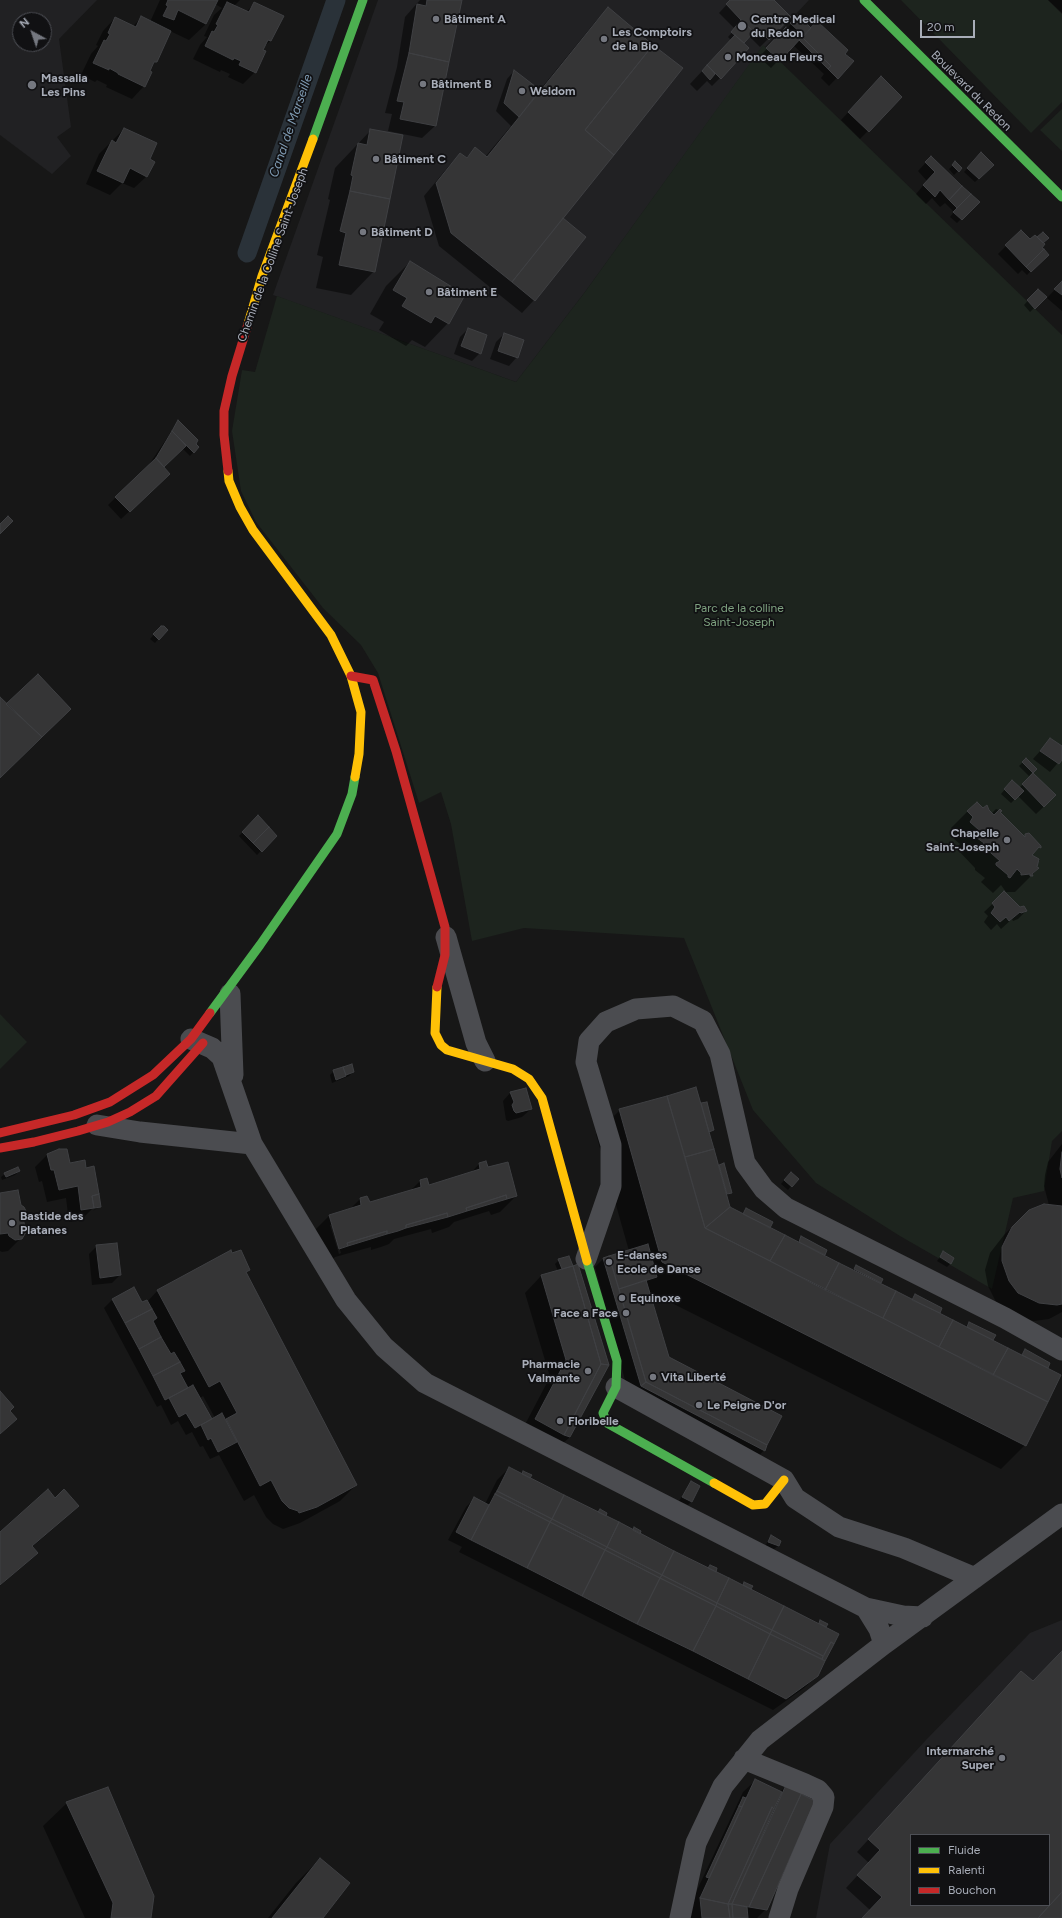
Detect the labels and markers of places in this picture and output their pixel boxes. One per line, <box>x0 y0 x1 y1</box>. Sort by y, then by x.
place label: Bâtiment A <box>444 12 506 26</box>
place label: Centre Medical du Redon <box>751 12 835 40</box>
marker: Bâtiment A <box>431 14 441 24</box>
marker: Centre Medical du Redon <box>736 20 748 32</box>
place label: Les Comptoirs de la Bio <box>612 25 692 53</box>
marker: Les Comptoirs de la Bio <box>599 34 609 44</box>
place label: Monceau Fleurs <box>736 50 823 64</box>
marker: Monceau Fleurs <box>723 52 733 62</box>
place label: Massalia Les Pins <box>41 71 88 99</box>
place label: Bâtiment B <box>431 77 492 91</box>
marker: Massalia Les Pins <box>26 79 38 91</box>
marker: Bâtiment B <box>418 79 428 89</box>
place label: Weldom <box>530 84 575 98</box>
marker: Weldom <box>517 86 527 96</box>
place label: Bâtiment C <box>384 152 446 166</box>
marker: Bâtiment C <box>371 154 381 164</box>
place label: Bâtiment D <box>371 225 433 239</box>
marker: Bâtiment D <box>358 227 368 237</box>
place label: Bâtiment E <box>437 285 497 299</box>
marker: Bâtiment E <box>424 287 434 297</box>
place label: Chapelle Saint-Joseph <box>926 826 999 854</box>
marker: Chapelle Saint-Joseph <box>1002 835 1012 845</box>
place label: Bastide des Platanes <box>20 1209 83 1237</box>
marker: Bastide des Platanes <box>7 1218 17 1228</box>
place label: E-danses Ecole de Danse <box>617 1248 701 1276</box>
marker: E-danses Ecole de Danse <box>604 1257 614 1267</box>
place label: Equinoxe <box>630 1291 681 1305</box>
marker: Equinoxe <box>617 1293 627 1303</box>
place label: Face a Face <box>554 1306 618 1320</box>
marker: Face a Face <box>621 1308 631 1318</box>
place label: Pharmacie Valmante <box>522 1357 580 1385</box>
marker: Pharmacie Valmante <box>583 1366 593 1376</box>
place label: Vita Liberté <box>661 1370 726 1384</box>
marker: Vita Liberté <box>648 1372 658 1382</box>
place label: Le Peigne D'or <box>707 1398 786 1412</box>
marker: Le Peigne D'or <box>694 1400 704 1410</box>
place label: Floribelle <box>568 1414 619 1428</box>
marker: Floribelle <box>555 1416 565 1426</box>
place label: Intermarché Super <box>926 1744 994 1772</box>
marker: Intermarché Super <box>997 1753 1007 1763</box>

